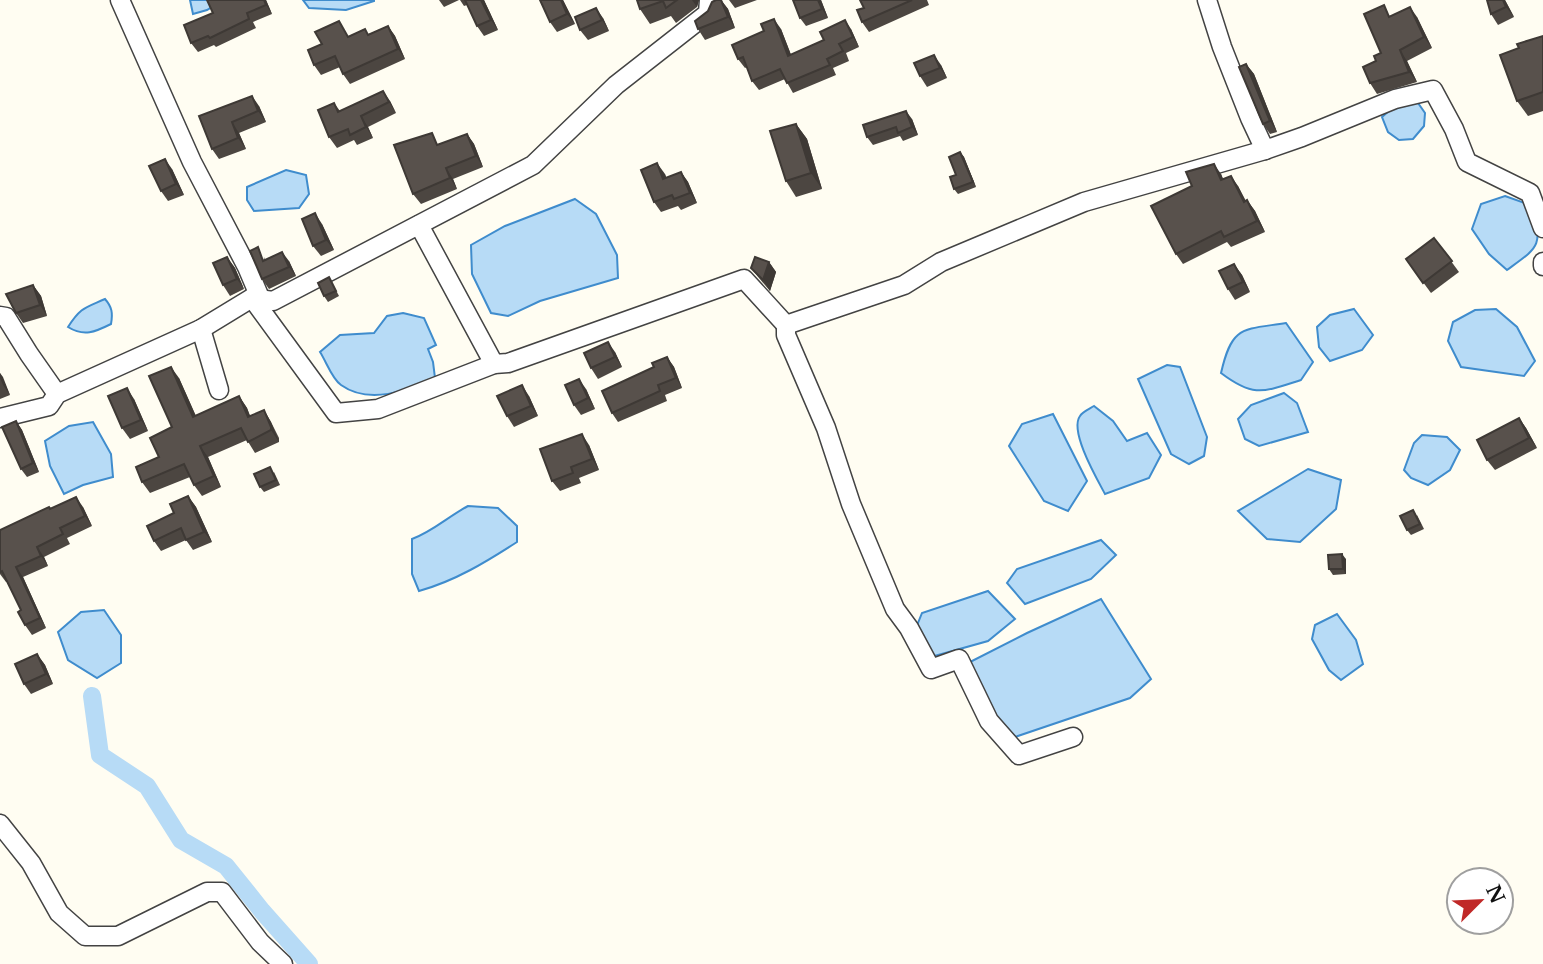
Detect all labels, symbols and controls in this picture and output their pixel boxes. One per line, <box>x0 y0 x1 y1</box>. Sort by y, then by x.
north arrow <box>1445 866 1515 936</box>
text: N <box>1481 881 1509 907</box>

